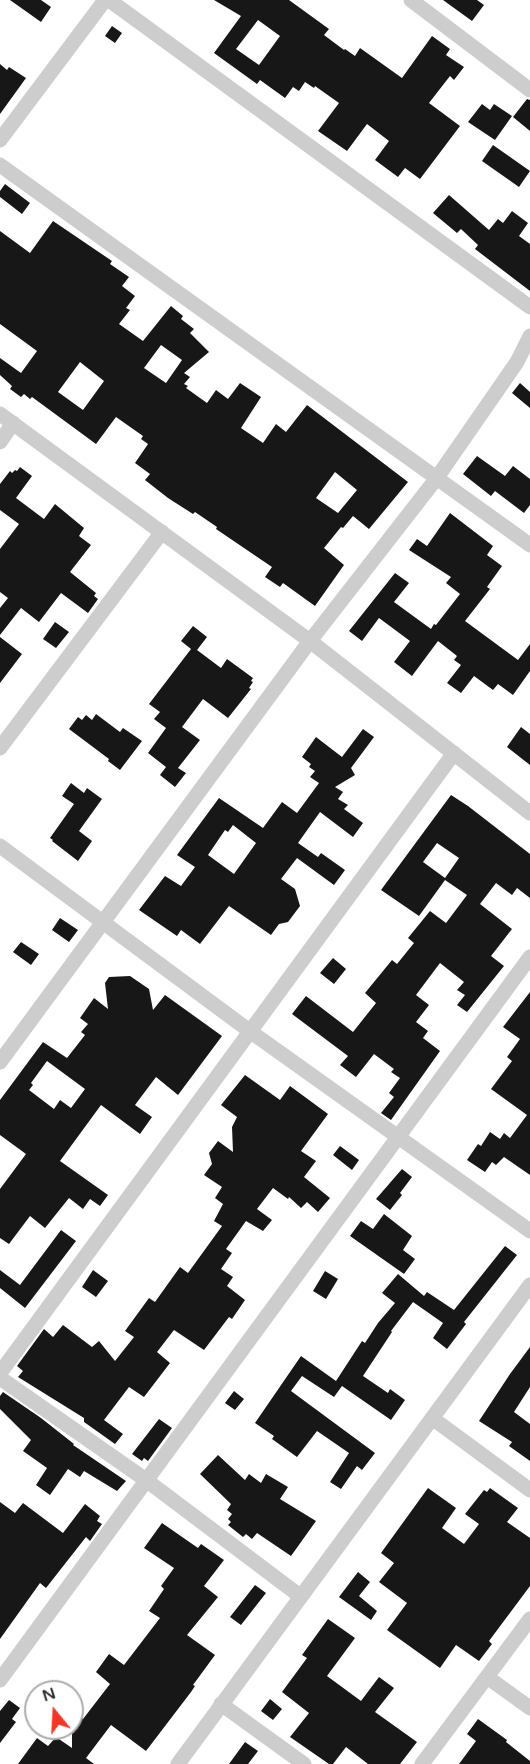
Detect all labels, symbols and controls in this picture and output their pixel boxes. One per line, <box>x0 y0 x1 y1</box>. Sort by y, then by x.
north arrow <box>24 1680 84 1740</box>
text: N <box>40 1683 58 1706</box>

